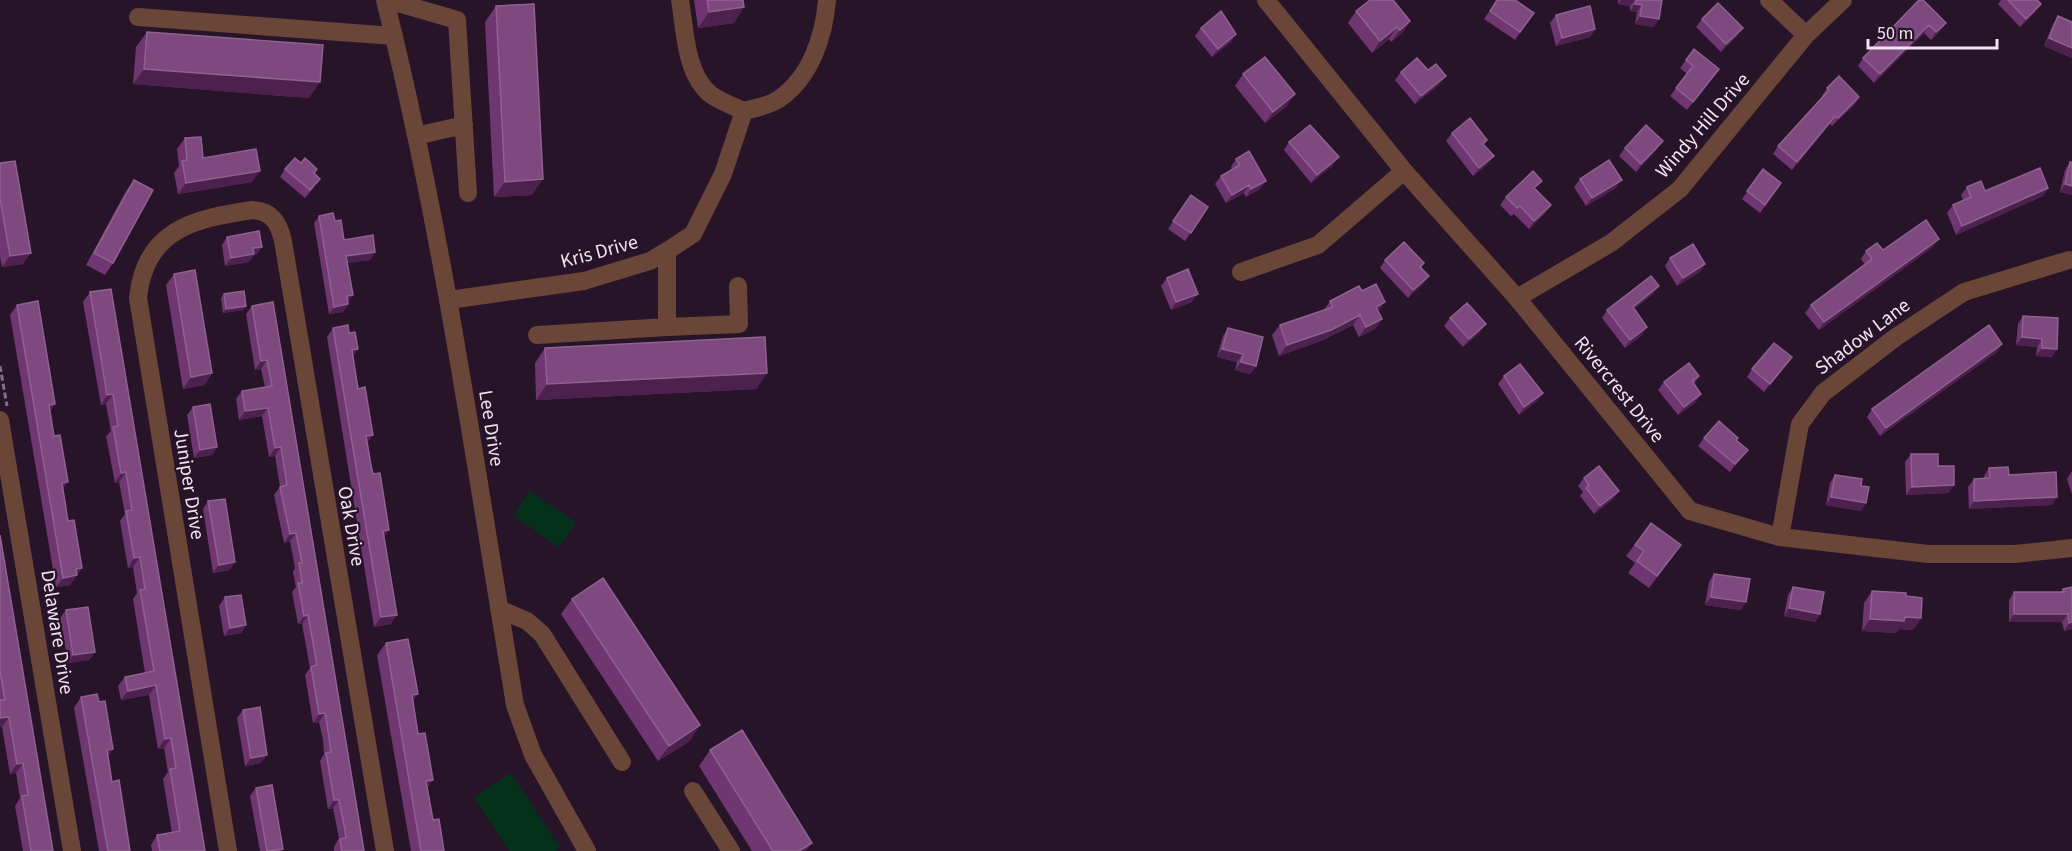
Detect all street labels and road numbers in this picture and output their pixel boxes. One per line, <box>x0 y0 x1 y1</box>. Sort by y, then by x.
street label: Windy Hill Drive <box>1649 67 1757 184</box>
street label: Kris Drive <box>557 228 641 276</box>
street label: Shadow Lane <box>1809 292 1916 382</box>
street label: Rivercrest Drive <box>1567 330 1671 449</box>
street label: Lee Drive <box>471 388 511 468</box>
street label: Juniper Drive <box>166 427 212 542</box>
street label: Oak Drive <box>330 484 372 568</box>
street label: Delaware Drive <box>33 568 81 696</box>

